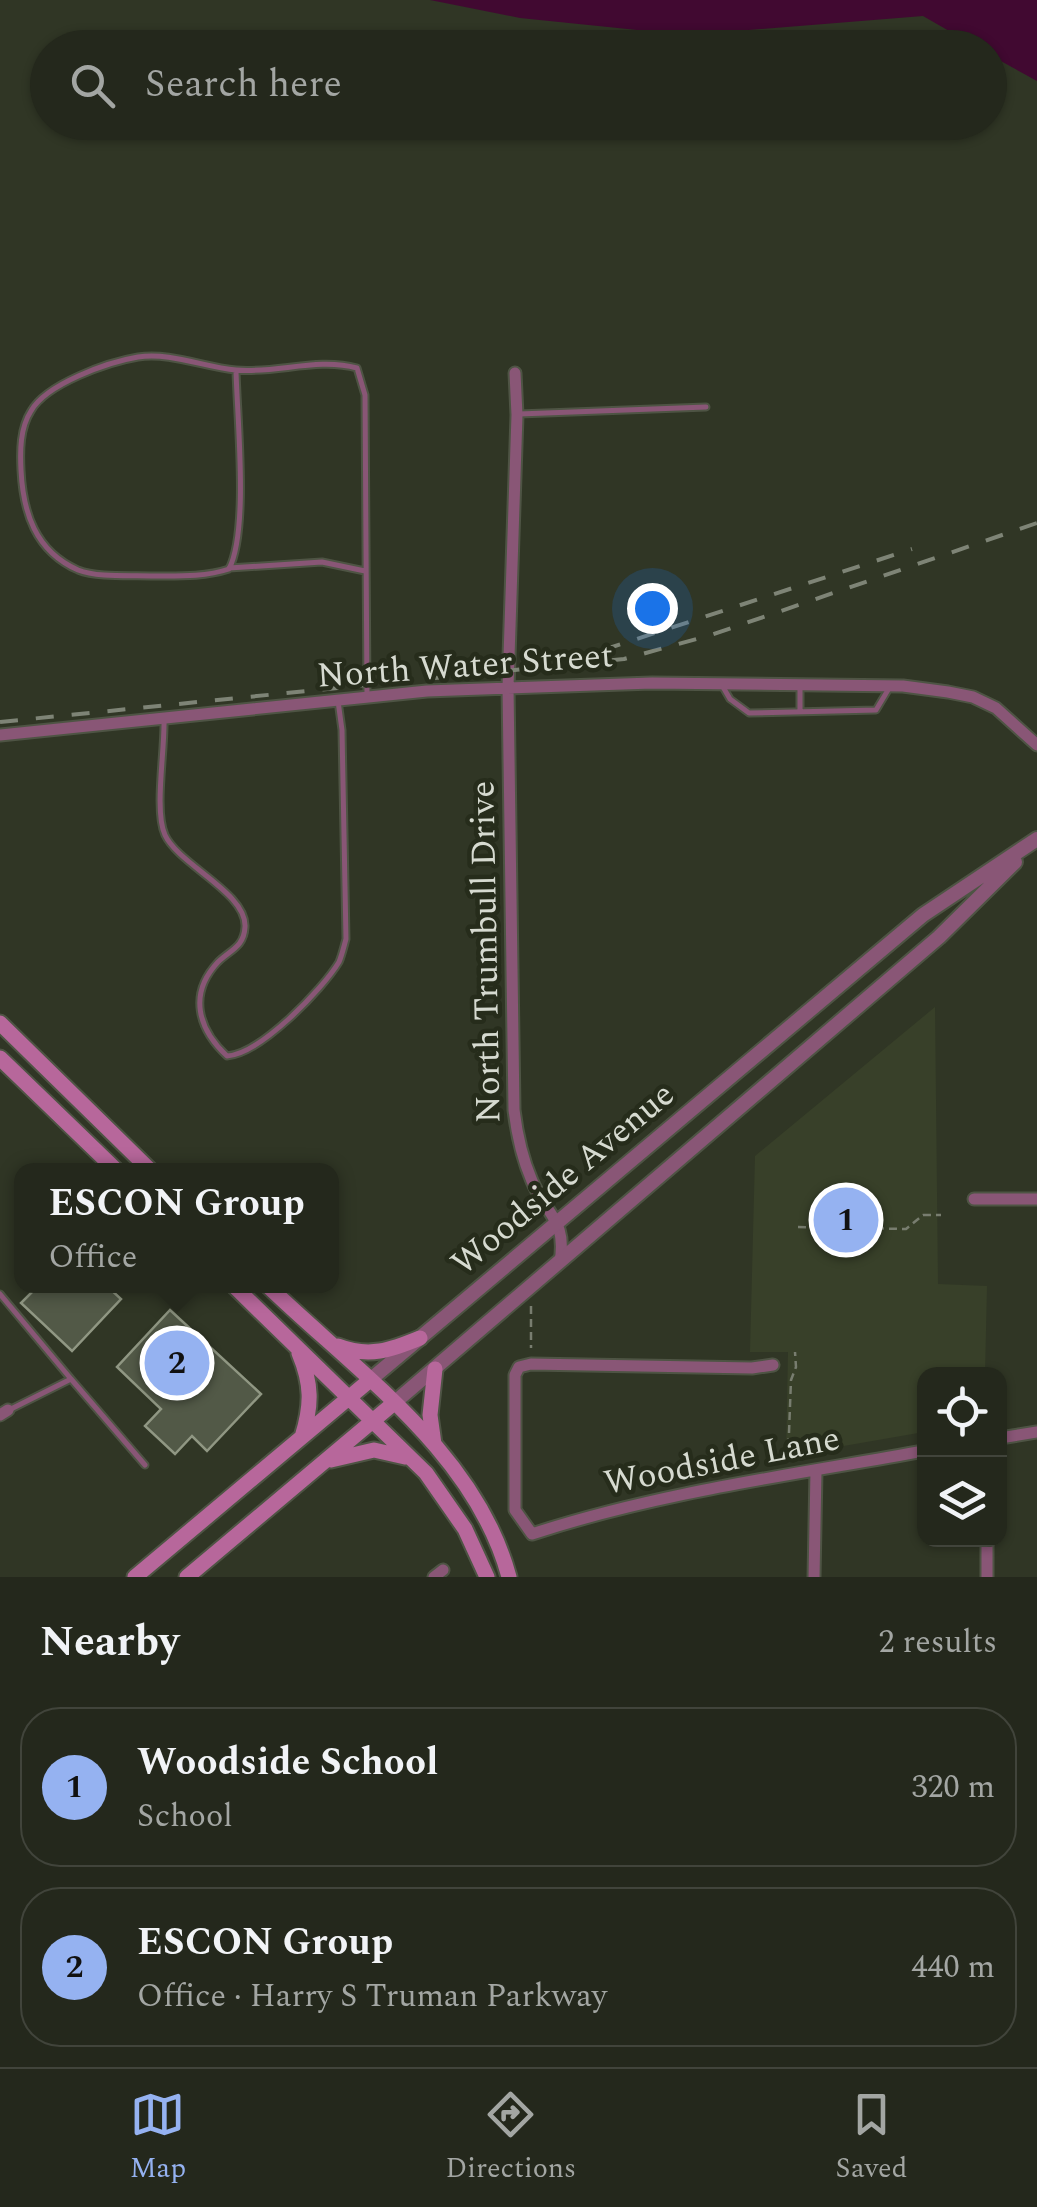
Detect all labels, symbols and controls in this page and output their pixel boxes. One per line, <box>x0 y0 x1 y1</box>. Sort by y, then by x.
search box <box>30 30 1007 140</box>
text: Search here <box>145 56 342 114</box>
icon: search <box>65 58 120 113</box>
your location <box>627 583 678 634</box>
street label: North Water Street <box>315 629 615 703</box>
street label: North Trumbull Drive <box>457 780 515 1124</box>
street label: Woodside Avenue <box>439 1069 687 1289</box>
popup <box>14 1163 339 1293</box>
text: ESCON Group <box>48 1175 305 1233</box>
pin: 1 <box>814 1182 878 1258</box>
text: Office <box>48 1233 137 1282</box>
pin: 2 <box>144 1326 210 1400</box>
map controls <box>917 1367 1007 1547</box>
button: locate <box>917 1367 1007 1457</box>
street label: Woodside Lane <box>600 1412 844 1510</box>
button: layers <box>917 1457 1007 1547</box>
text: Nearby <box>40 1611 179 1674</box>
text: 2 results <box>878 1618 997 1667</box>
text: Woodside School <box>137 1734 438 1792</box>
text: 1 <box>66 1763 83 1812</box>
text: 320 m <box>911 1763 995 1812</box>
text: School <box>137 1792 233 1841</box>
text: ESCON Group <box>137 1914 393 1972</box>
text: 2 <box>66 1943 83 1992</box>
text: 440 m <box>911 1943 995 1992</box>
text: Office · Harry S Truman Parkway <box>137 1972 607 2021</box>
tab: Map <box>130 2087 186 2190</box>
tab: Directions <box>445 2087 576 2190</box>
tab: Saved <box>836 2087 907 2190</box>

